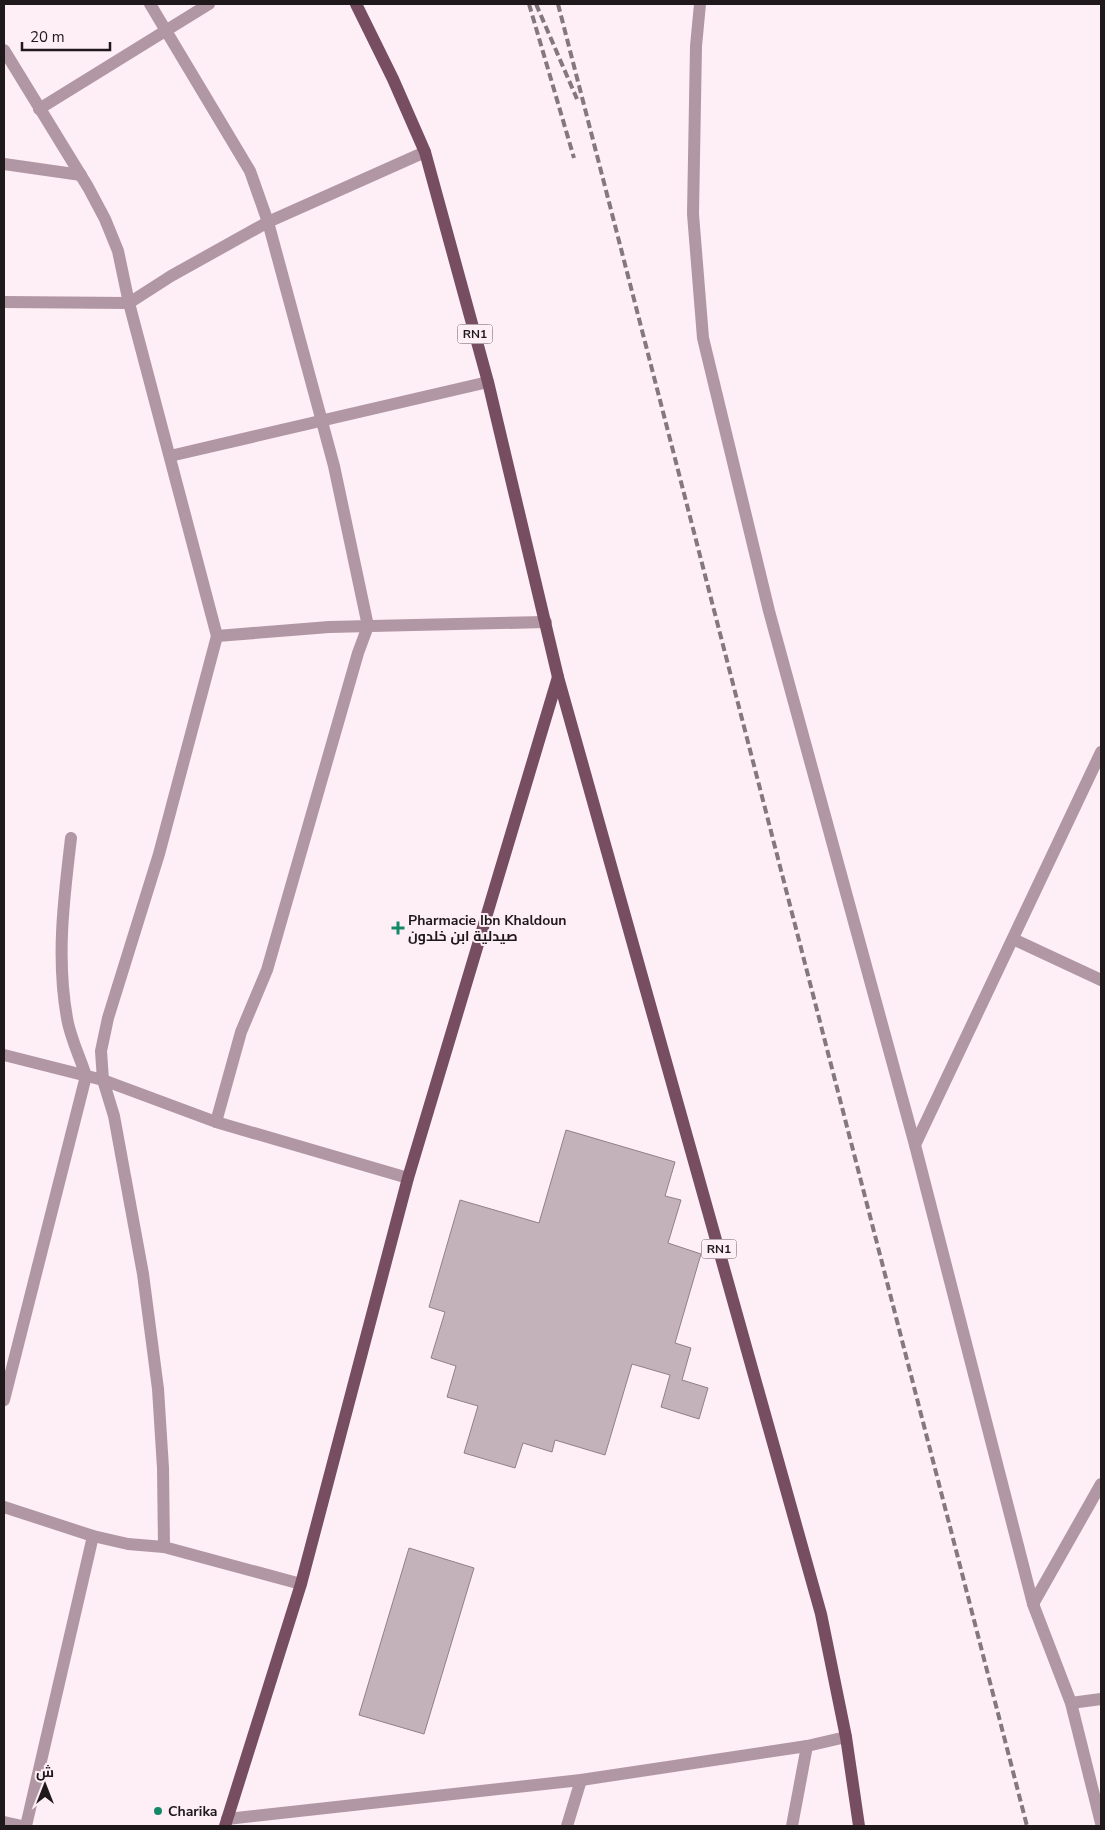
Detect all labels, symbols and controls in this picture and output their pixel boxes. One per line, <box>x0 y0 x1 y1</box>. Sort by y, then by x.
scale bar <box>22 20 110 52</box>
text: 20 m <box>30 27 65 47</box>
road number: RN1 <box>458 324 492 344</box>
place label: Pharmacie Ibn Khaldoun صيدلية ابن خلدون <box>408 911 567 946</box>
marker: Pharmacie Ibn Khaldoun صيدلية ابن خلدون <box>392 922 404 934</box>
road number: RN1 <box>702 1240 736 1258</box>
north arrow <box>20 1760 70 1810</box>
text: ش <box>36 1763 54 1782</box>
place label: Charika <box>168 1802 218 1821</box>
marker: Charika <box>152 1805 164 1817</box>

